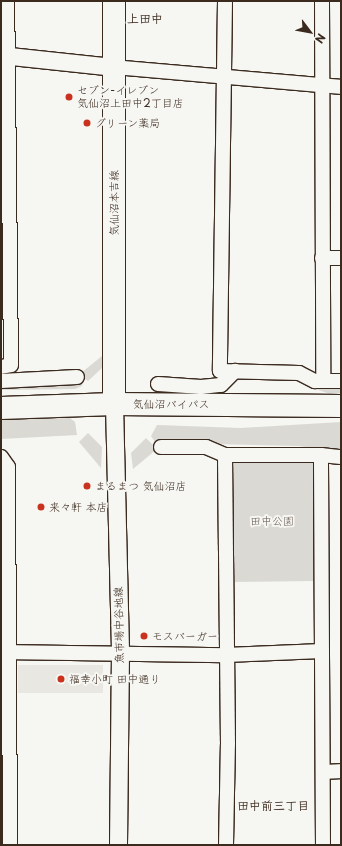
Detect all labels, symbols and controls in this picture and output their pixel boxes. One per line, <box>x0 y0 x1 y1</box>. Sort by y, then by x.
district label: 上田中 <box>127 12 163 26</box>
north arrow <box>290 12 330 52</box>
text: N <box>311 30 330 47</box>
place label: セブン-イレブン 気仙沼上田中2丁目店 <box>77 84 184 110</box>
marker: セブン-イレブン 気仙沼上田中2丁目店 <box>64 92 74 102</box>
place label: グリーン薬局 <box>95 116 161 130</box>
marker: グリーン薬局 <box>82 118 92 128</box>
street label: 気仙沼本吉線 <box>107 170 121 236</box>
street label: 気仙沼バイパス <box>133 397 209 411</box>
place label: まるまつ 気仙沼店 <box>95 479 187 493</box>
marker: まるまつ 気仙沼店 <box>82 481 92 491</box>
place label: 来々軒 本店 <box>49 500 108 514</box>
marker: 来々軒 本店 <box>36 502 46 512</box>
park label: 田中公園 <box>250 514 294 528</box>
street label: 魚市場中谷地線 <box>112 586 126 664</box>
place label: モスバーガー <box>152 629 218 643</box>
marker: モスバーガー <box>139 631 149 641</box>
place label: 福幸小町 田中通り <box>69 672 161 686</box>
marker: 福幸小町 田中通り <box>56 674 66 684</box>
district label: 田中前三丁目 <box>237 799 309 813</box>

